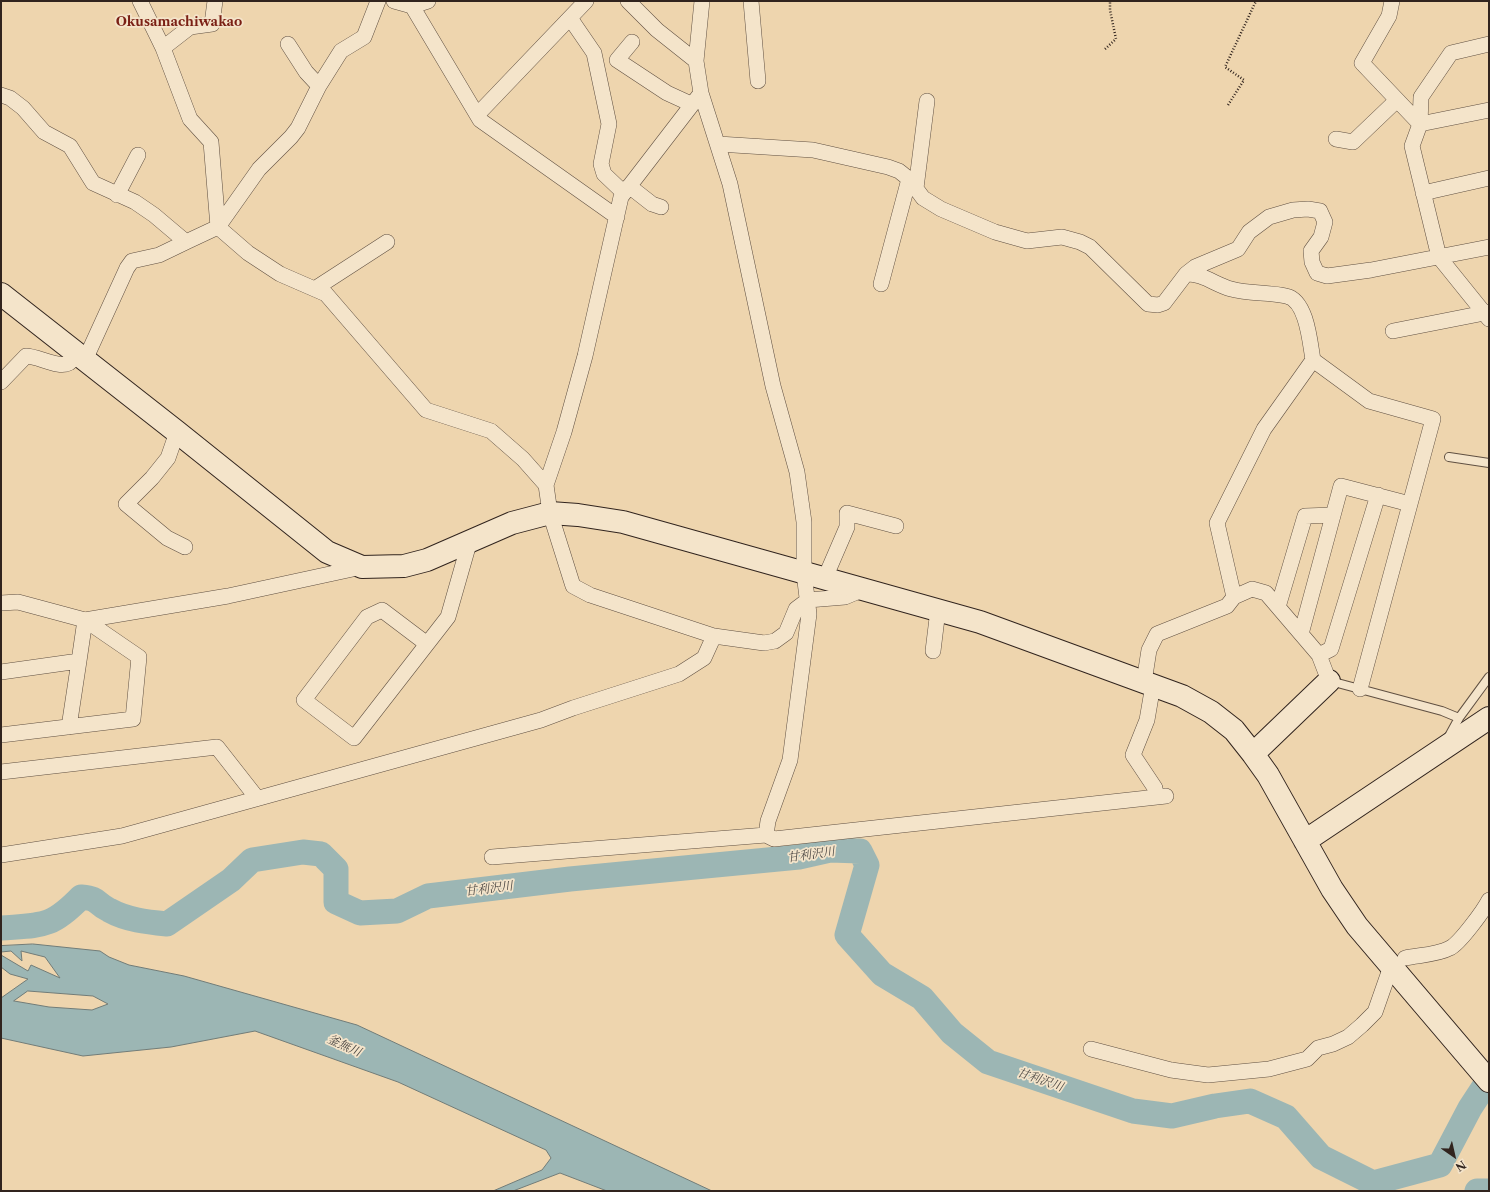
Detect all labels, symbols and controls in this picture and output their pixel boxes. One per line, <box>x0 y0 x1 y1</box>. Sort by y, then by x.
district label: Okusamachiwakao <box>116 14 242 30</box>
water label: 甘利沢川 <box>786 845 836 865</box>
water label: 甘利沢川 <box>464 879 514 899</box>
water label: 釜無川 <box>325 1032 363 1060</box>
water label: 甘利沢川 <box>1015 1065 1065 1095</box>
north arrow <box>1434 1136 1474 1176</box>
text: N <box>1453 1157 1469 1174</box>

